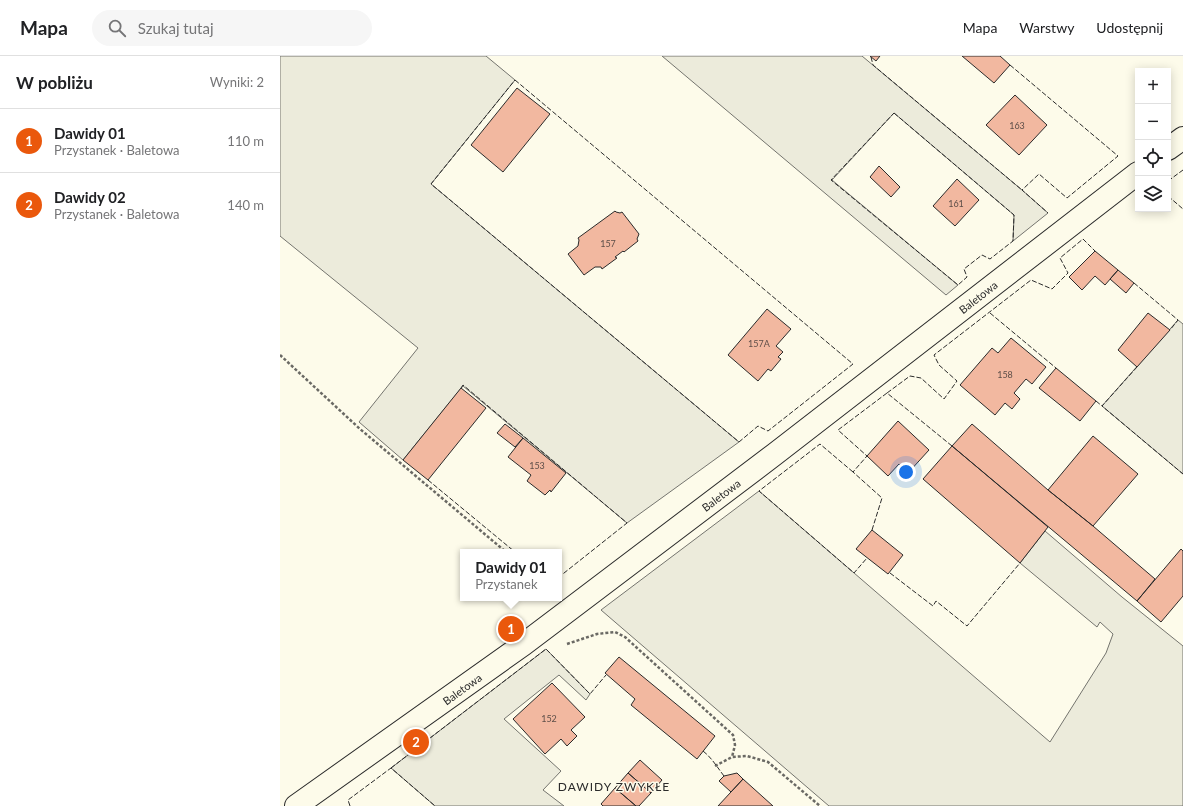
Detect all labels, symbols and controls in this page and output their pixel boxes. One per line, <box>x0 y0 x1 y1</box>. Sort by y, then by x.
search box <box>92 10 372 46</box>
text: Mapa <box>20 16 68 39</box>
icon: search <box>106 17 128 39</box>
text: Szukaj tutaj <box>138 19 214 37</box>
text: Mapa <box>963 19 997 36</box>
text: Warstwy <box>1019 19 1074 36</box>
text: Udostępnij <box>1096 19 1163 36</box>
map controls <box>1135 68 1171 212</box>
button: + <box>1135 68 1171 104</box>
text: W pobliżu <box>16 72 93 93</box>
text: Wyniki: 2 <box>210 74 264 90</box>
button: − <box>1135 104 1171 140</box>
house number: 163 <box>1009 120 1025 131</box>
text: Dawidy 01 <box>54 124 126 142</box>
text: 1 <box>25 133 33 149</box>
text: 110 m <box>227 133 264 149</box>
button: locate <box>1135 140 1171 176</box>
text: Przystanek · Baletowa <box>54 142 180 158</box>
button: layers <box>1135 176 1171 212</box>
text: Dawidy 02 <box>54 188 126 206</box>
text: 2 <box>25 197 33 213</box>
text: 140 m <box>227 197 264 213</box>
house number: 161 <box>948 198 964 209</box>
text: Przystanek · Baletowa <box>54 206 180 222</box>
house number: 157 <box>600 238 616 249</box>
street label: Baletowa <box>956 278 1000 316</box>
house number: 157A <box>748 338 771 349</box>
house number: 158 <box>997 369 1013 380</box>
house number: 153 <box>529 460 545 471</box>
your location <box>896 462 916 482</box>
street label: Baletowa <box>699 476 743 514</box>
popup <box>460 549 562 601</box>
text: Dawidy 01 <box>475 558 547 576</box>
text: Przystanek <box>475 576 538 592</box>
pin: 1 <box>498 614 524 644</box>
street label: Baletowa <box>440 671 484 707</box>
house number: 152 <box>541 713 557 724</box>
pin: 2 <box>403 727 429 757</box>
district label: DAWIDY ZWYKŁE <box>558 779 670 794</box>

